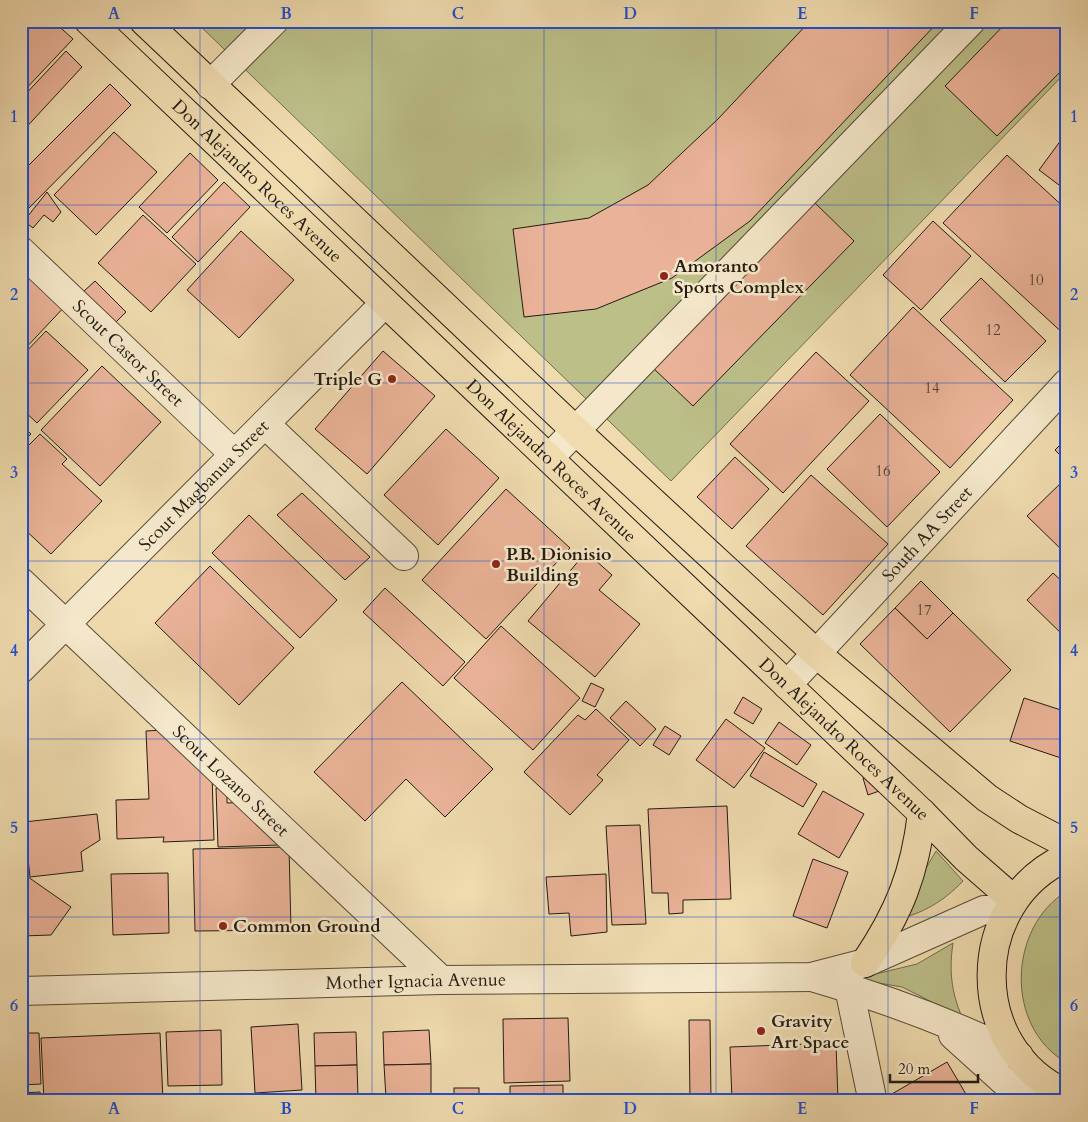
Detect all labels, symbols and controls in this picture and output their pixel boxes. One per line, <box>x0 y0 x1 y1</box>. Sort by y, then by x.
text: A <box>108 3 120 25</box>
text: B <box>280 3 292 25</box>
text: C <box>452 3 464 25</box>
text: D <box>623 3 637 25</box>
text: E <box>797 3 807 25</box>
text: F <box>969 3 979 25</box>
street label: Don Alejandro Roces Avenue <box>166 94 348 268</box>
text: 1 <box>10 106 18 128</box>
text: 1 <box>1070 106 1078 128</box>
place label: Amoranto Sports Complex <box>674 254 804 300</box>
marker: Amoranto Sports Complex <box>658 270 670 282</box>
house number: 10 <box>1028 270 1044 290</box>
text: 2 <box>10 284 18 306</box>
text: 2 <box>1070 284 1078 306</box>
street label: Scout Castor Street <box>67 294 190 412</box>
house number: 12 <box>985 320 1001 340</box>
place label: Triple G <box>313 367 382 392</box>
marker: Triple G <box>386 373 398 385</box>
street label: Don Alejandro Roces Avenue <box>461 373 642 548</box>
house number: 14 <box>924 378 940 398</box>
street label: Scout Magbanua Street <box>133 414 275 557</box>
house number: 16 <box>875 461 891 481</box>
text: 3 <box>10 462 18 484</box>
text: 3 <box>1070 462 1078 484</box>
street label: South AA Street <box>876 480 978 588</box>
place label: P.B. Dionisio Building <box>506 542 612 588</box>
marker: P.B. Dionisio Building <box>490 558 502 570</box>
house number: 17 <box>916 600 932 620</box>
text: 4 <box>10 640 18 662</box>
text: 4 <box>1070 640 1078 662</box>
street label: Don Alejandro Roces Avenue <box>753 652 935 826</box>
street label: Scout Lozano Street <box>167 719 295 842</box>
text: 5 <box>10 817 18 839</box>
text: 5 <box>1070 817 1078 839</box>
place label: Common Ground <box>233 914 381 939</box>
marker: Common Ground <box>217 920 229 932</box>
street label: Mother Ignacia Avenue <box>325 967 506 996</box>
text: 6 <box>10 995 18 1017</box>
text: 6 <box>1070 995 1078 1017</box>
place label: Gravity Art Space <box>771 1009 849 1055</box>
marker: Gravity Art Space <box>755 1025 767 1037</box>
scale bar <box>890 1052 978 1084</box>
text: 20 m <box>898 1059 930 1079</box>
text: A <box>108 1098 120 1120</box>
text: B <box>280 1098 292 1120</box>
text: C <box>452 1098 464 1120</box>
text: D <box>623 1098 637 1120</box>
text: E <box>797 1098 807 1120</box>
text: F <box>969 1098 979 1120</box>

